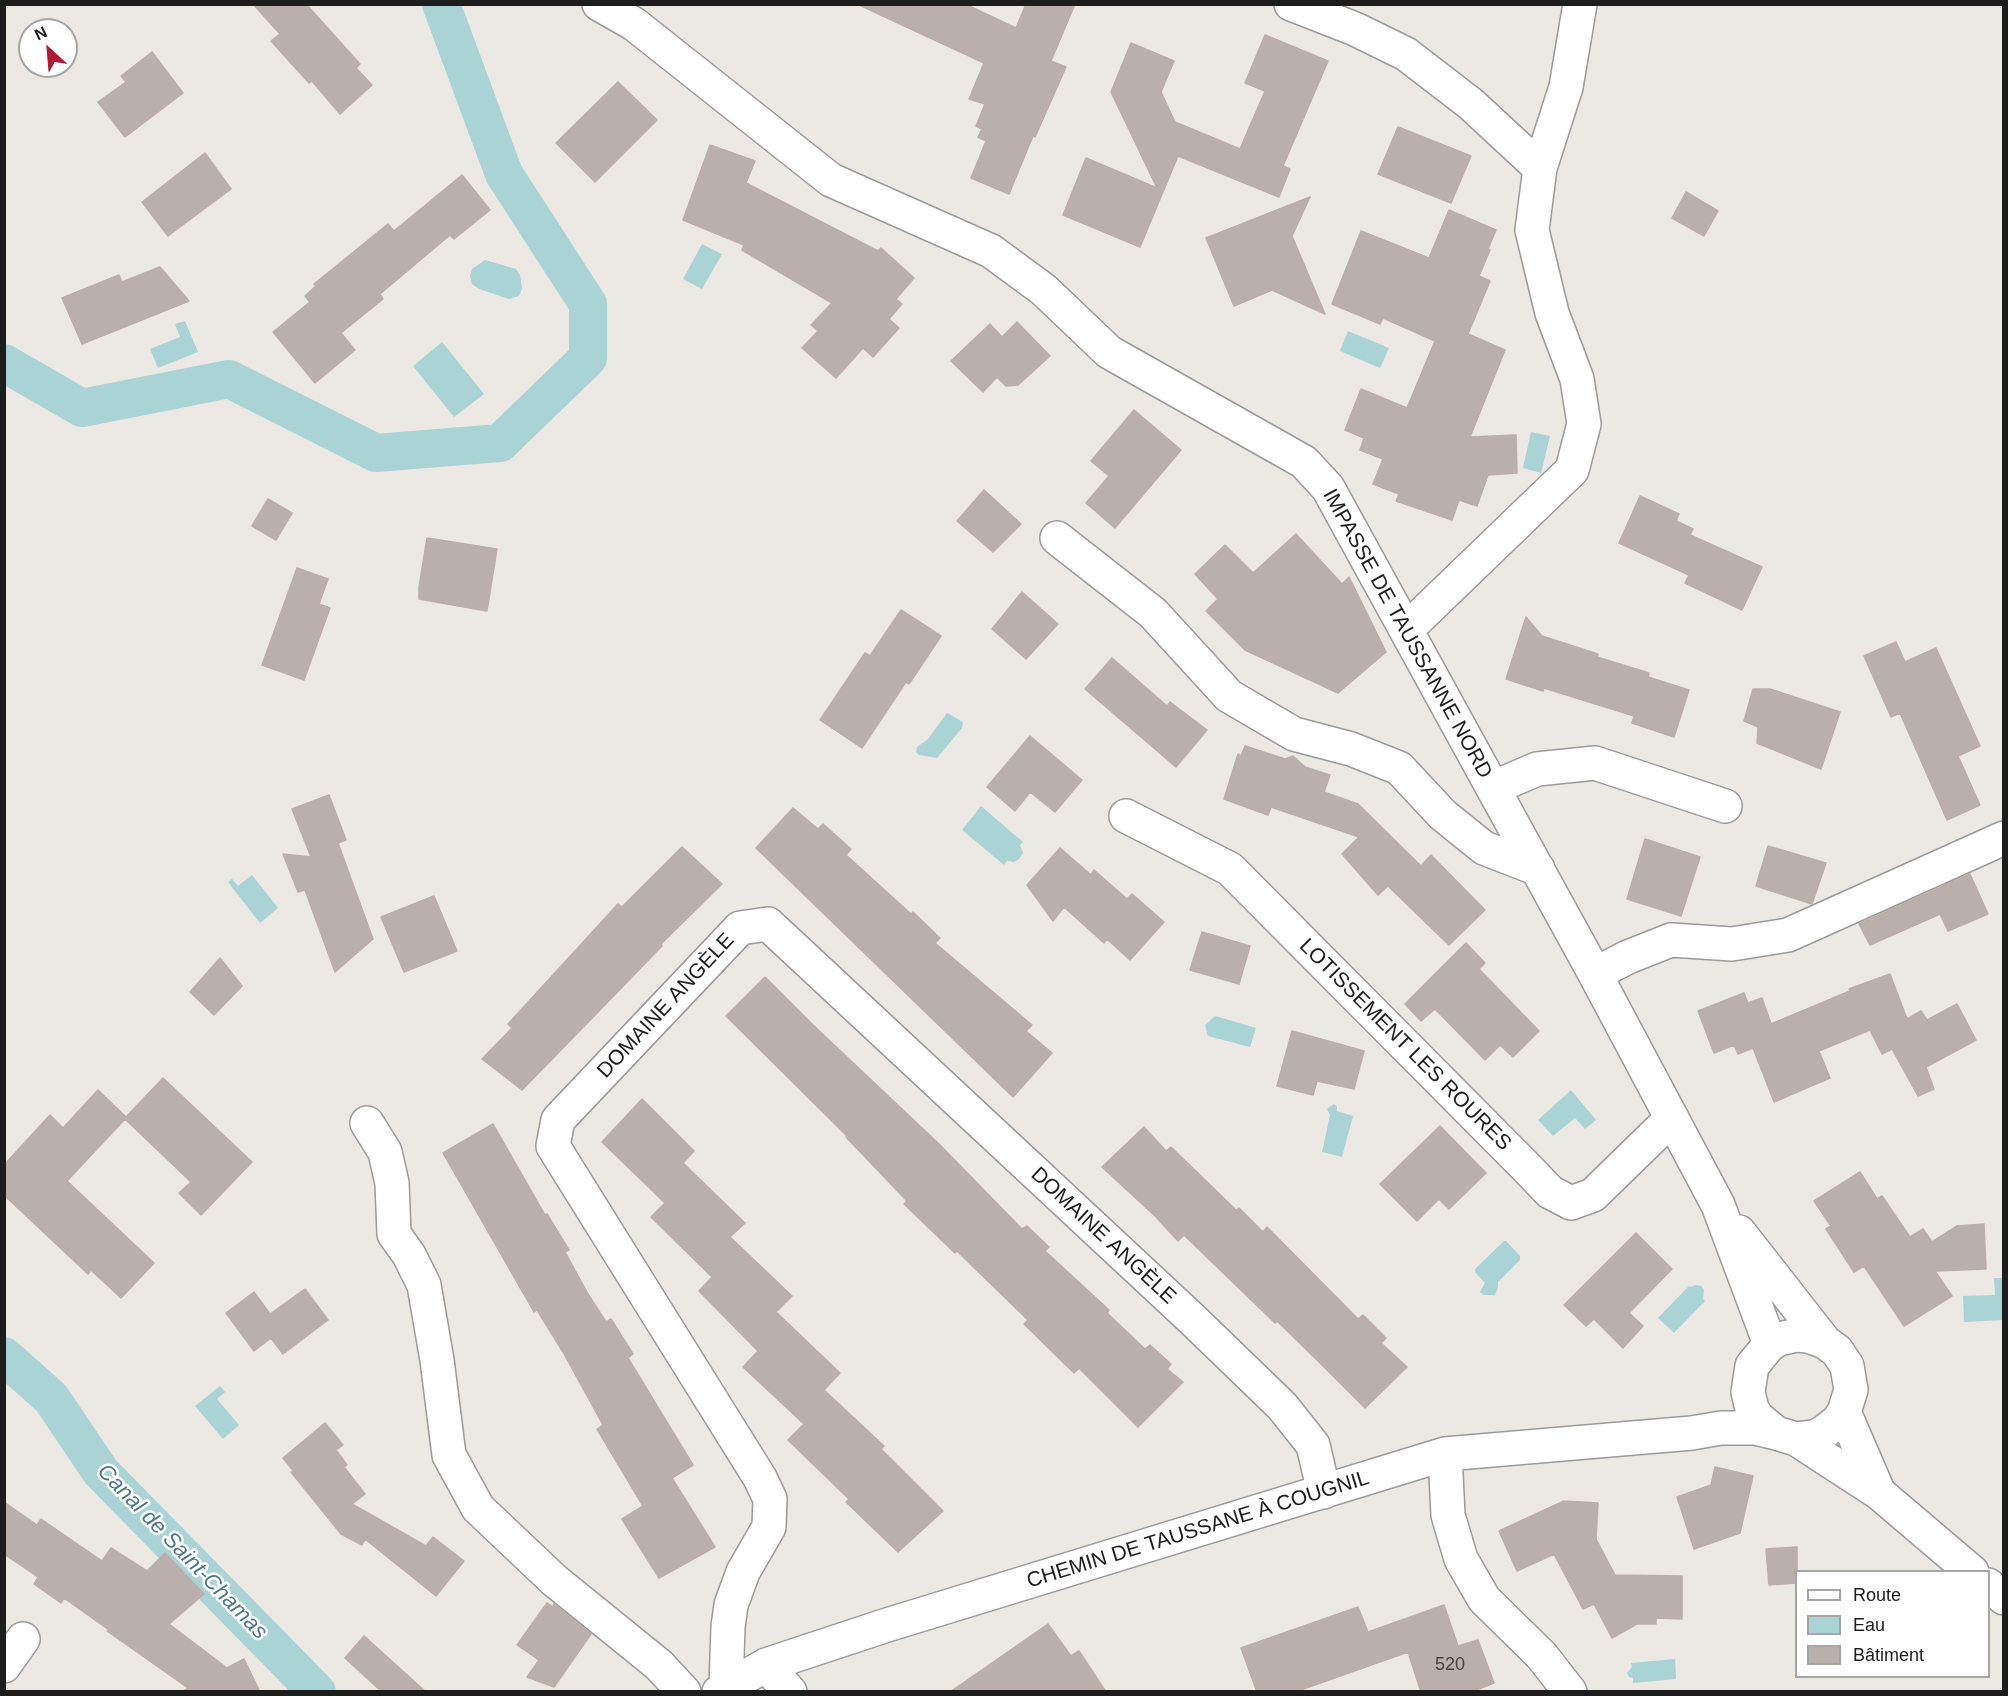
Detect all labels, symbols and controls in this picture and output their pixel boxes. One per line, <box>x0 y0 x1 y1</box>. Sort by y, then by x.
north arrow <box>18 18 78 78</box>
text: N <box>32 23 50 43</box>
street label: IMPASSE DE TAUSSANNE NORD <box>1317 485 1497 783</box>
street label: DOMAINE ANGÈLE <box>592 928 740 1084</box>
street label: LOTISSEMENT LES ROURES <box>1294 934 1516 1156</box>
street label: DOMAINE ANGÈLE <box>1025 1162 1181 1310</box>
water label: Canal de Saint-Chamas <box>91 1459 273 1645</box>
street label: CHEMIN DE TAUSSANE À COUGNIL <box>1024 1466 1372 1594</box>
legend <box>1795 1570 1990 1678</box>
text: Route <box>1853 1585 1901 1605</box>
text: Eau <box>1853 1615 1885 1635</box>
text: Bâtiment <box>1853 1645 1924 1665</box>
house number: 520 <box>1435 1654 1465 1676</box>

